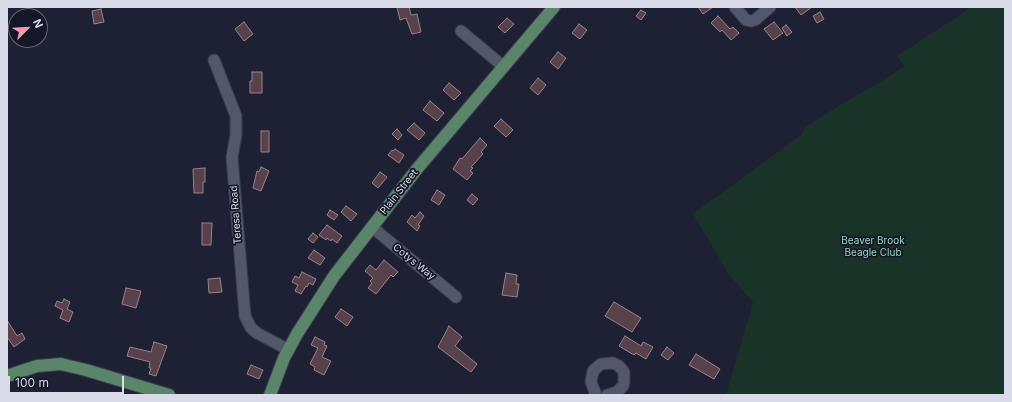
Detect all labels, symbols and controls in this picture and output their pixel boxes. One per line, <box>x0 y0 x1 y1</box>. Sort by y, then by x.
north arrow <box>8 8 48 48</box>
text: N <box>30 17 46 30</box>
street label: Plain Street <box>378 167 420 217</box>
street label: Teresa Road <box>228 185 244 245</box>
park label: Beaver Brook Beagle Club <box>841 235 905 258</box>
street label: Cotys Way <box>390 241 438 283</box>
scale bar <box>10 368 126 394</box>
text: 100 m <box>15 375 49 390</box>

